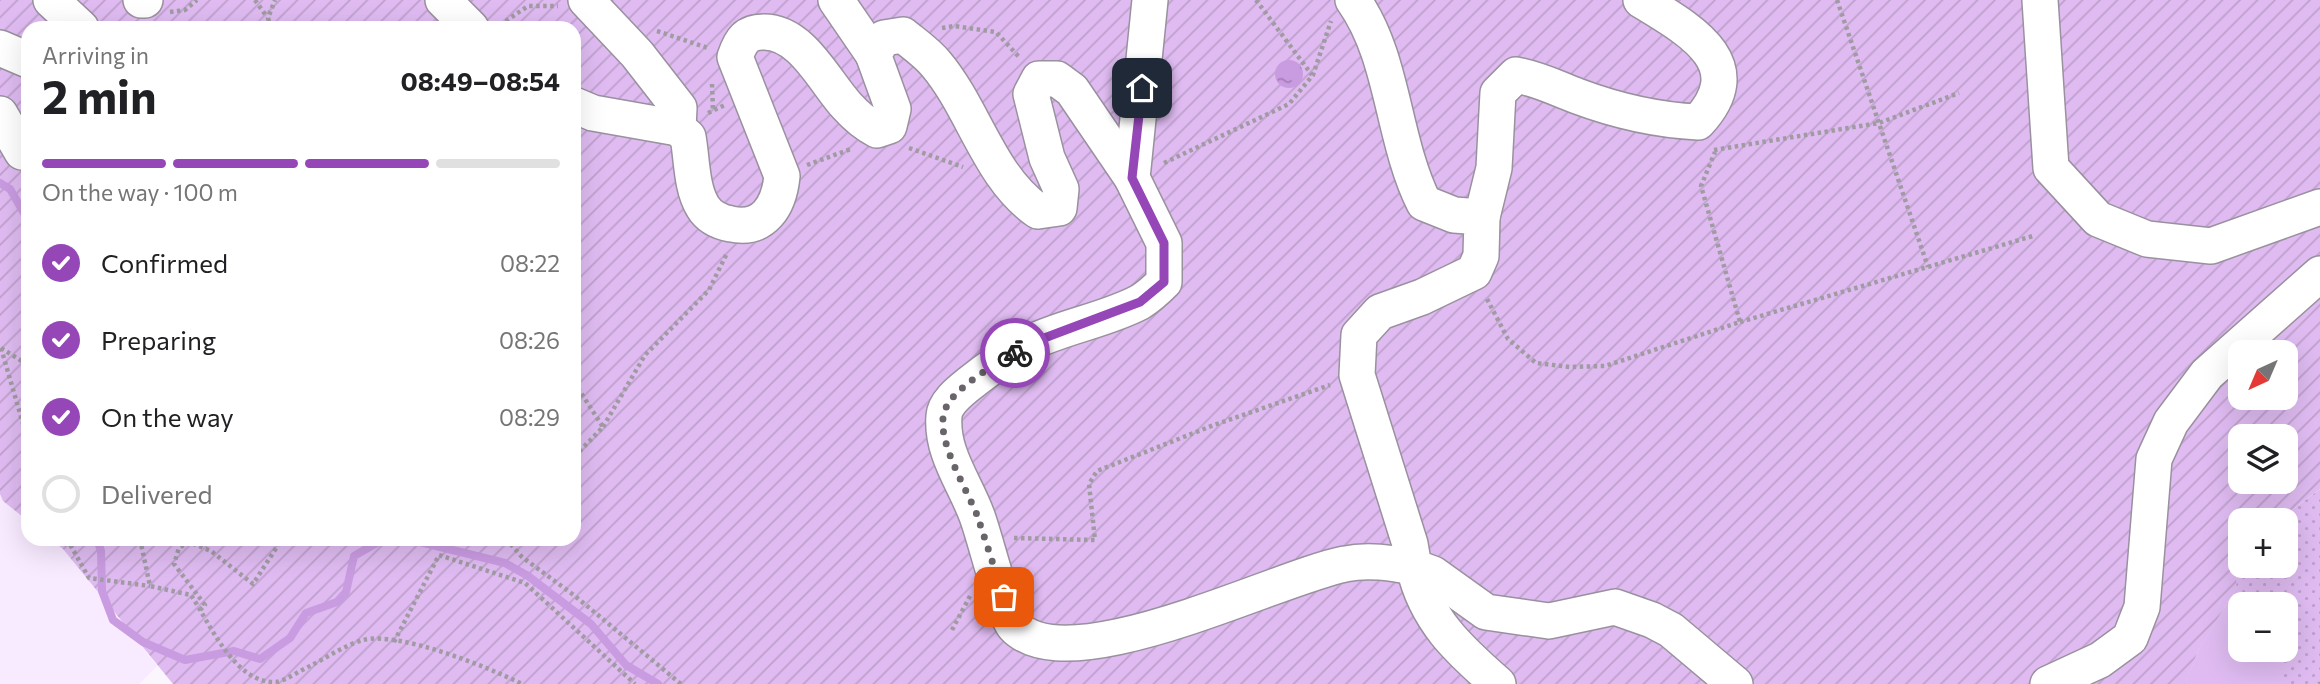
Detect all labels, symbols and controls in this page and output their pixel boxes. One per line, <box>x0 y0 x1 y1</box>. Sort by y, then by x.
text: Arriving in <box>42 41 149 69</box>
pin <box>1112 58 1172 118</box>
text: 08:49–08:54 <box>400 65 560 96</box>
text: 2 min <box>42 67 157 123</box>
icon: home <box>1123 69 1161 107</box>
text: On the way · 100 m <box>42 178 238 206</box>
icon: check <box>42 244 80 282</box>
text: Confirmed <box>101 247 228 278</box>
text: 08:22 <box>500 249 560 277</box>
courier <box>980 318 1050 388</box>
icon: check <box>42 321 80 359</box>
text: Preparing <box>101 324 216 355</box>
text: 08:26 <box>499 326 560 354</box>
icon: bike <box>996 334 1034 372</box>
north arrow <box>2228 340 2298 410</box>
map controls <box>2228 340 2298 662</box>
icon: check <box>42 398 80 436</box>
text: On the way <box>101 401 234 432</box>
text: 08:29 <box>499 403 560 431</box>
button: layers <box>2228 424 2298 494</box>
text: Delivered <box>101 478 212 509</box>
button: + <box>2228 508 2298 578</box>
pin <box>974 567 1034 627</box>
icon: bag <box>985 578 1023 616</box>
button: − <box>2228 592 2298 662</box>

